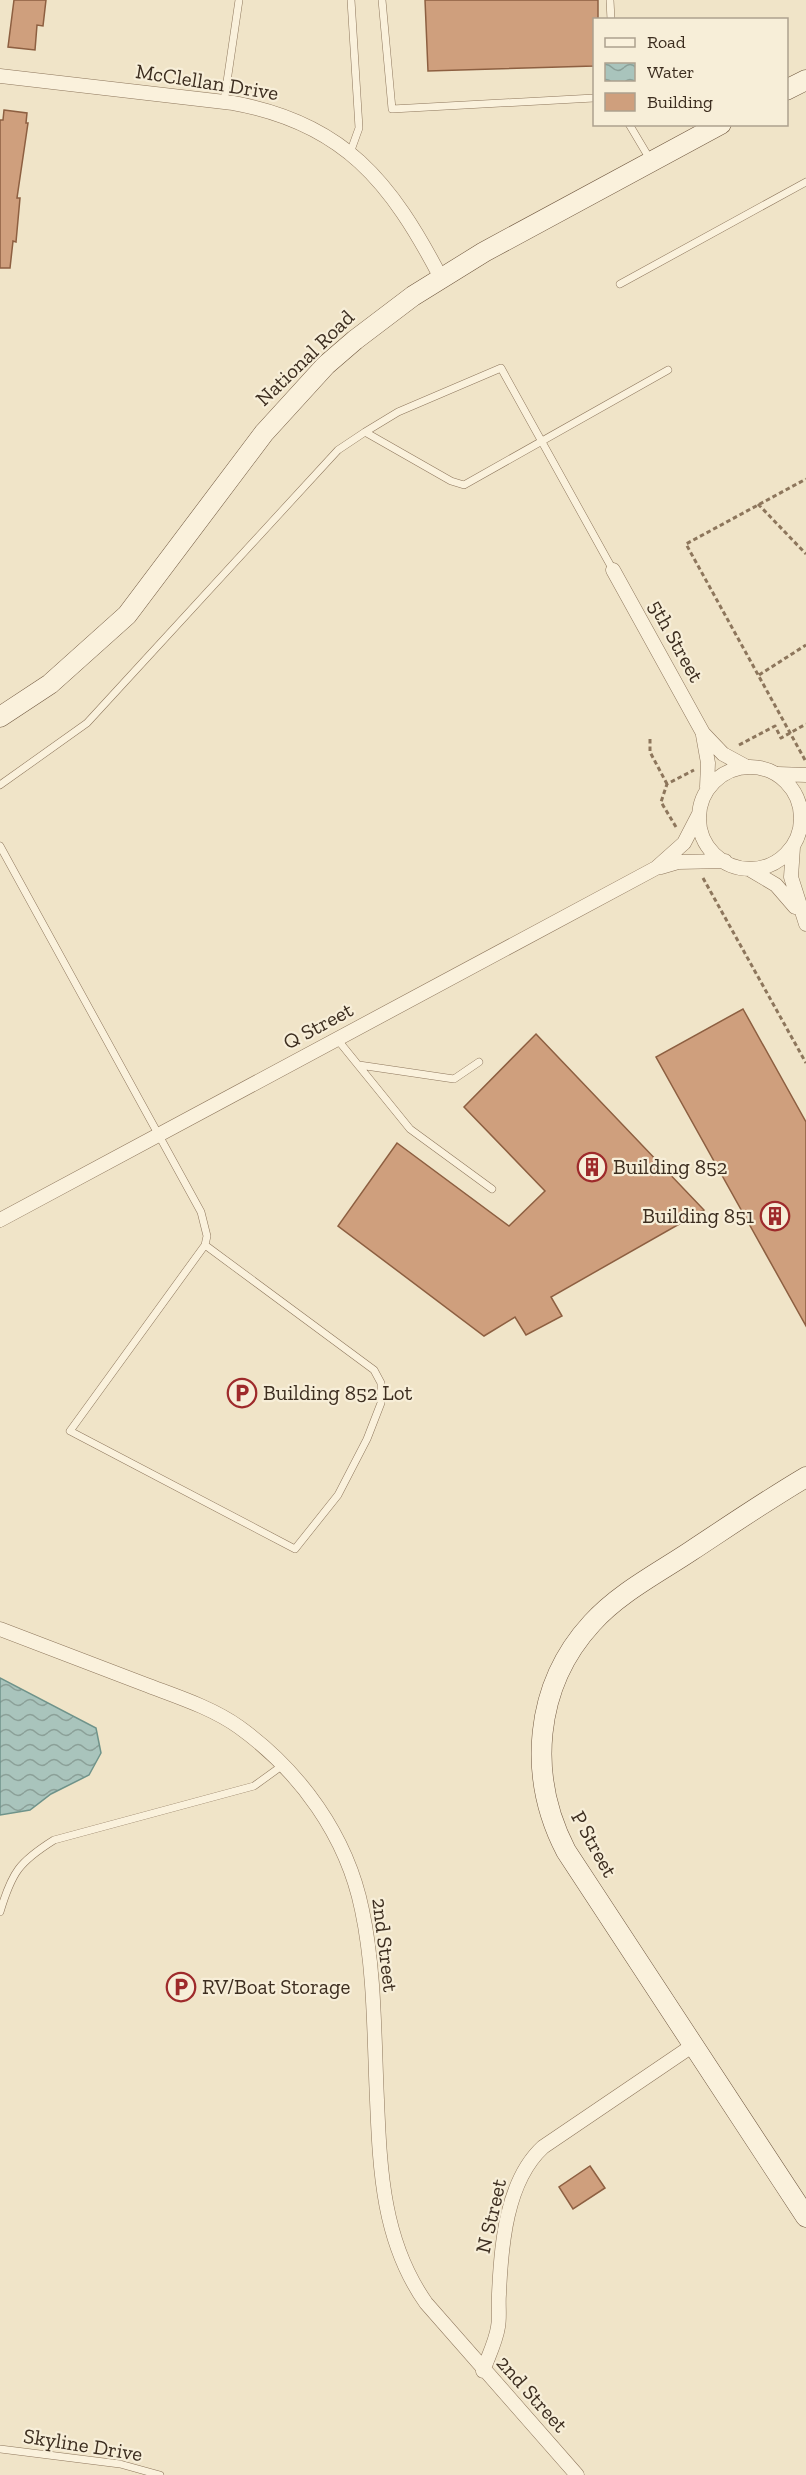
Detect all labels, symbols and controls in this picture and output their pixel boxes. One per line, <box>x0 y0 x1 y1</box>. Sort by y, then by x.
legend <box>593 18 788 126</box>
text: Road <box>647 31 686 53</box>
street label: McClellan Drive <box>134 58 280 105</box>
text: Water <box>647 61 694 83</box>
text: Building <box>647 91 713 113</box>
street label: National Road <box>250 304 359 411</box>
street label: 5th Street <box>644 595 709 686</box>
street label: Q Street <box>279 997 357 1054</box>
building icon: Building 852 <box>576 1151 608 1183</box>
place label: Building 852 <box>613 1154 728 1179</box>
building icon: Building 851 <box>759 1200 791 1232</box>
place label: Building 851 <box>642 1203 754 1228</box>
parking icon: Building 852 Lot <box>226 1377 258 1409</box>
place label: Building 852 Lot <box>263 1380 412 1405</box>
street label: P Street <box>566 1806 623 1881</box>
street label: 2nd Street <box>367 1897 404 1994</box>
parking icon: RV/Boat Storage <box>165 1971 197 2003</box>
place label: RV/Boat Storage <box>202 1974 350 1999</box>
street label: N Street <box>470 2176 511 2256</box>
street label: 2nd Street <box>491 2350 573 2437</box>
street label: Skyline Drive <box>22 2423 144 2466</box>

